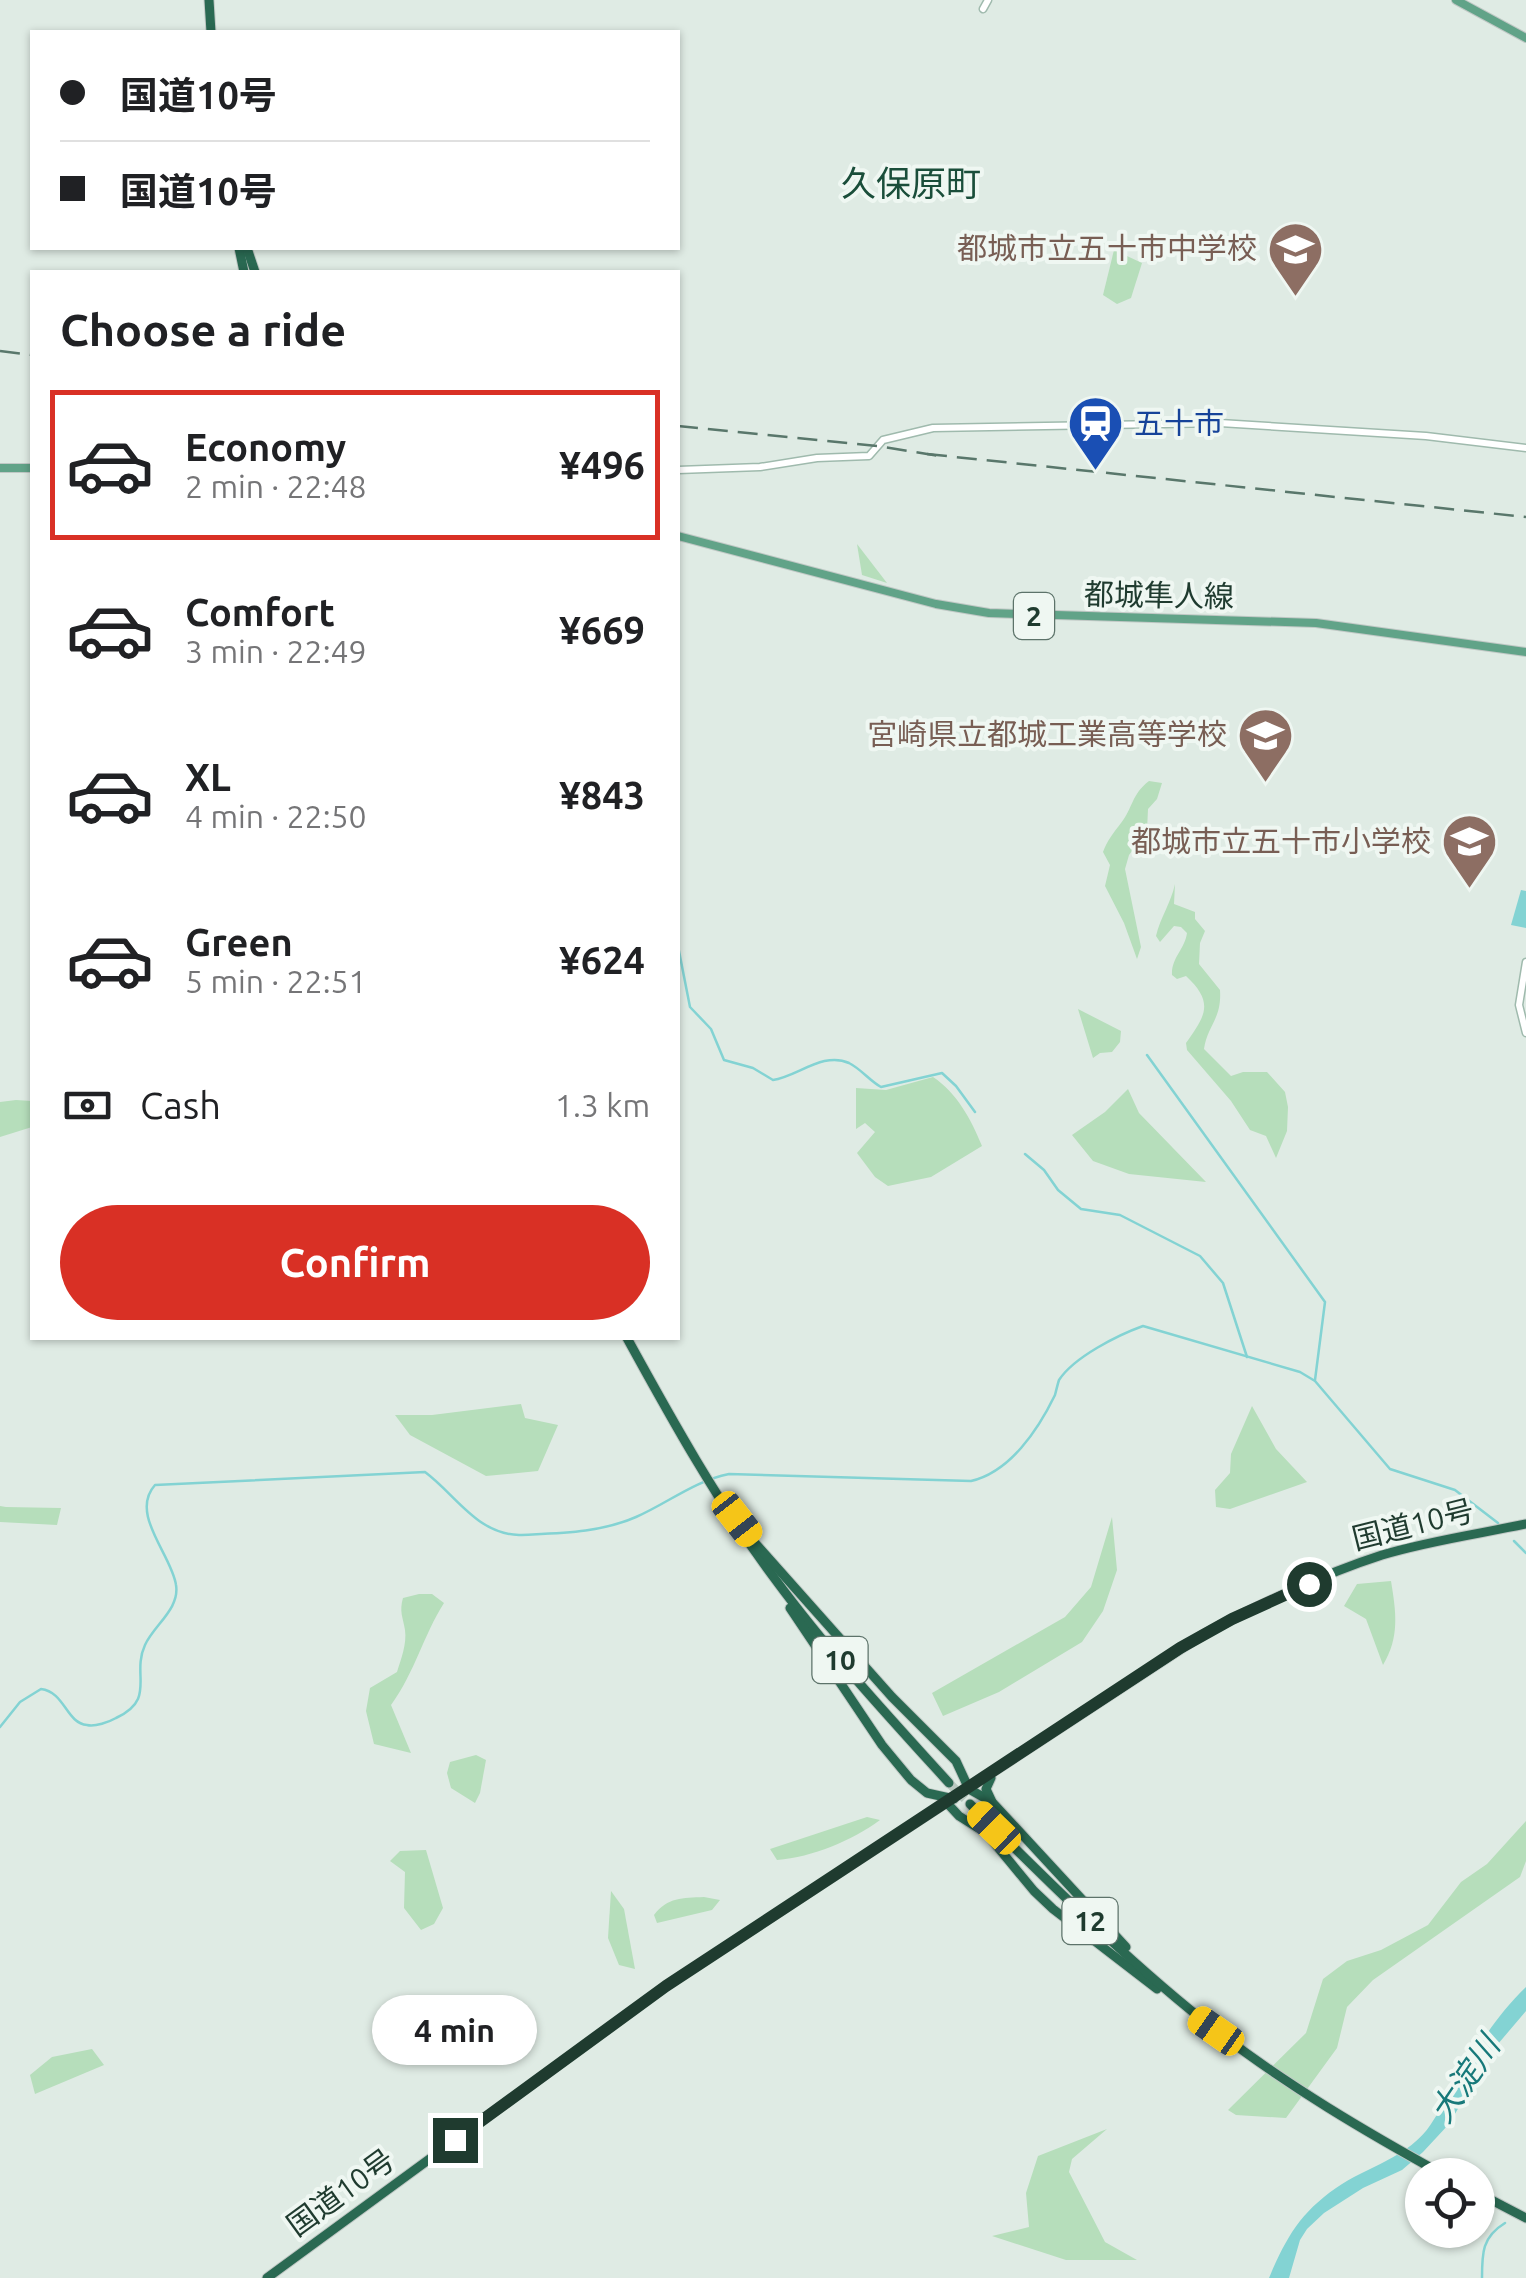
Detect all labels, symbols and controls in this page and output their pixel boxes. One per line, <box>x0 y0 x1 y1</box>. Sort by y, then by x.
text: 国道10号 <box>120 74 277 116</box>
district label: 久保原町 <box>841 163 981 203</box>
text: 国道10号 <box>120 170 277 212</box>
school or university icon: 都城市立五十市中学校 <box>1266 219 1326 298</box>
place label: 都城市立五十市中学校 <box>957 231 1257 265</box>
text: Choose a ride <box>60 304 346 355</box>
station icon: 五十市 <box>1065 394 1125 473</box>
place label: 五十市 <box>1134 406 1224 440</box>
icon: car <box>65 420 155 510</box>
text: Economy <box>185 426 346 468</box>
text: ¥496 <box>559 444 645 486</box>
text: 2 min · 22:48 <box>185 468 367 504</box>
street label: 都城隼人線 <box>1084 577 1234 613</box>
icon: car <box>65 585 155 675</box>
text: Comfort <box>185 591 335 633</box>
road number: 2 <box>1014 593 1054 639</box>
text: ¥669 <box>559 609 645 651</box>
text: 3 min · 22:49 <box>185 633 367 669</box>
school or university icon: 宮崎県立都城工業高等学校 <box>1236 705 1296 784</box>
place label: 宮崎県立都城工業高等学校 <box>867 717 1227 751</box>
icon: car <box>65 750 155 840</box>
text: XL <box>185 756 231 798</box>
text: ¥843 <box>559 774 645 816</box>
text: 4 min · 22:50 <box>185 798 367 834</box>
school or university icon: 都城市立五十市小学校 <box>1440 812 1500 891</box>
place label: 都城市立五十市小学校 <box>1131 824 1431 858</box>
icon: car <box>65 915 155 1005</box>
text: Green <box>185 921 293 963</box>
text: ¥624 <box>559 939 645 981</box>
text: 5 min · 22:51 <box>185 963 367 999</box>
icon: cash <box>60 1078 115 1133</box>
text: Cash <box>140 1084 221 1126</box>
text: 1.3 km <box>555 1087 650 1123</box>
button: Confirm <box>60 1205 650 1320</box>
car <box>707 1486 767 1552</box>
street label: 国道10号 <box>1349 1493 1477 1556</box>
route start <box>1287 1562 1332 1607</box>
road number: 10 <box>812 1637 868 1683</box>
car <box>962 1796 1026 1860</box>
road number: 12 <box>1062 1898 1118 1944</box>
callout: 4 min <box>372 1995 538 2065</box>
car <box>1183 2002 1249 2060</box>
text: 4 min <box>414 2012 495 2048</box>
water label: 大淀川 <box>1422 2026 1508 2128</box>
route end <box>433 2118 478 2163</box>
street label: 国道10号 <box>280 2142 401 2242</box>
map controls <box>1405 2158 1495 2248</box>
button: locate <box>1405 2158 1495 2248</box>

